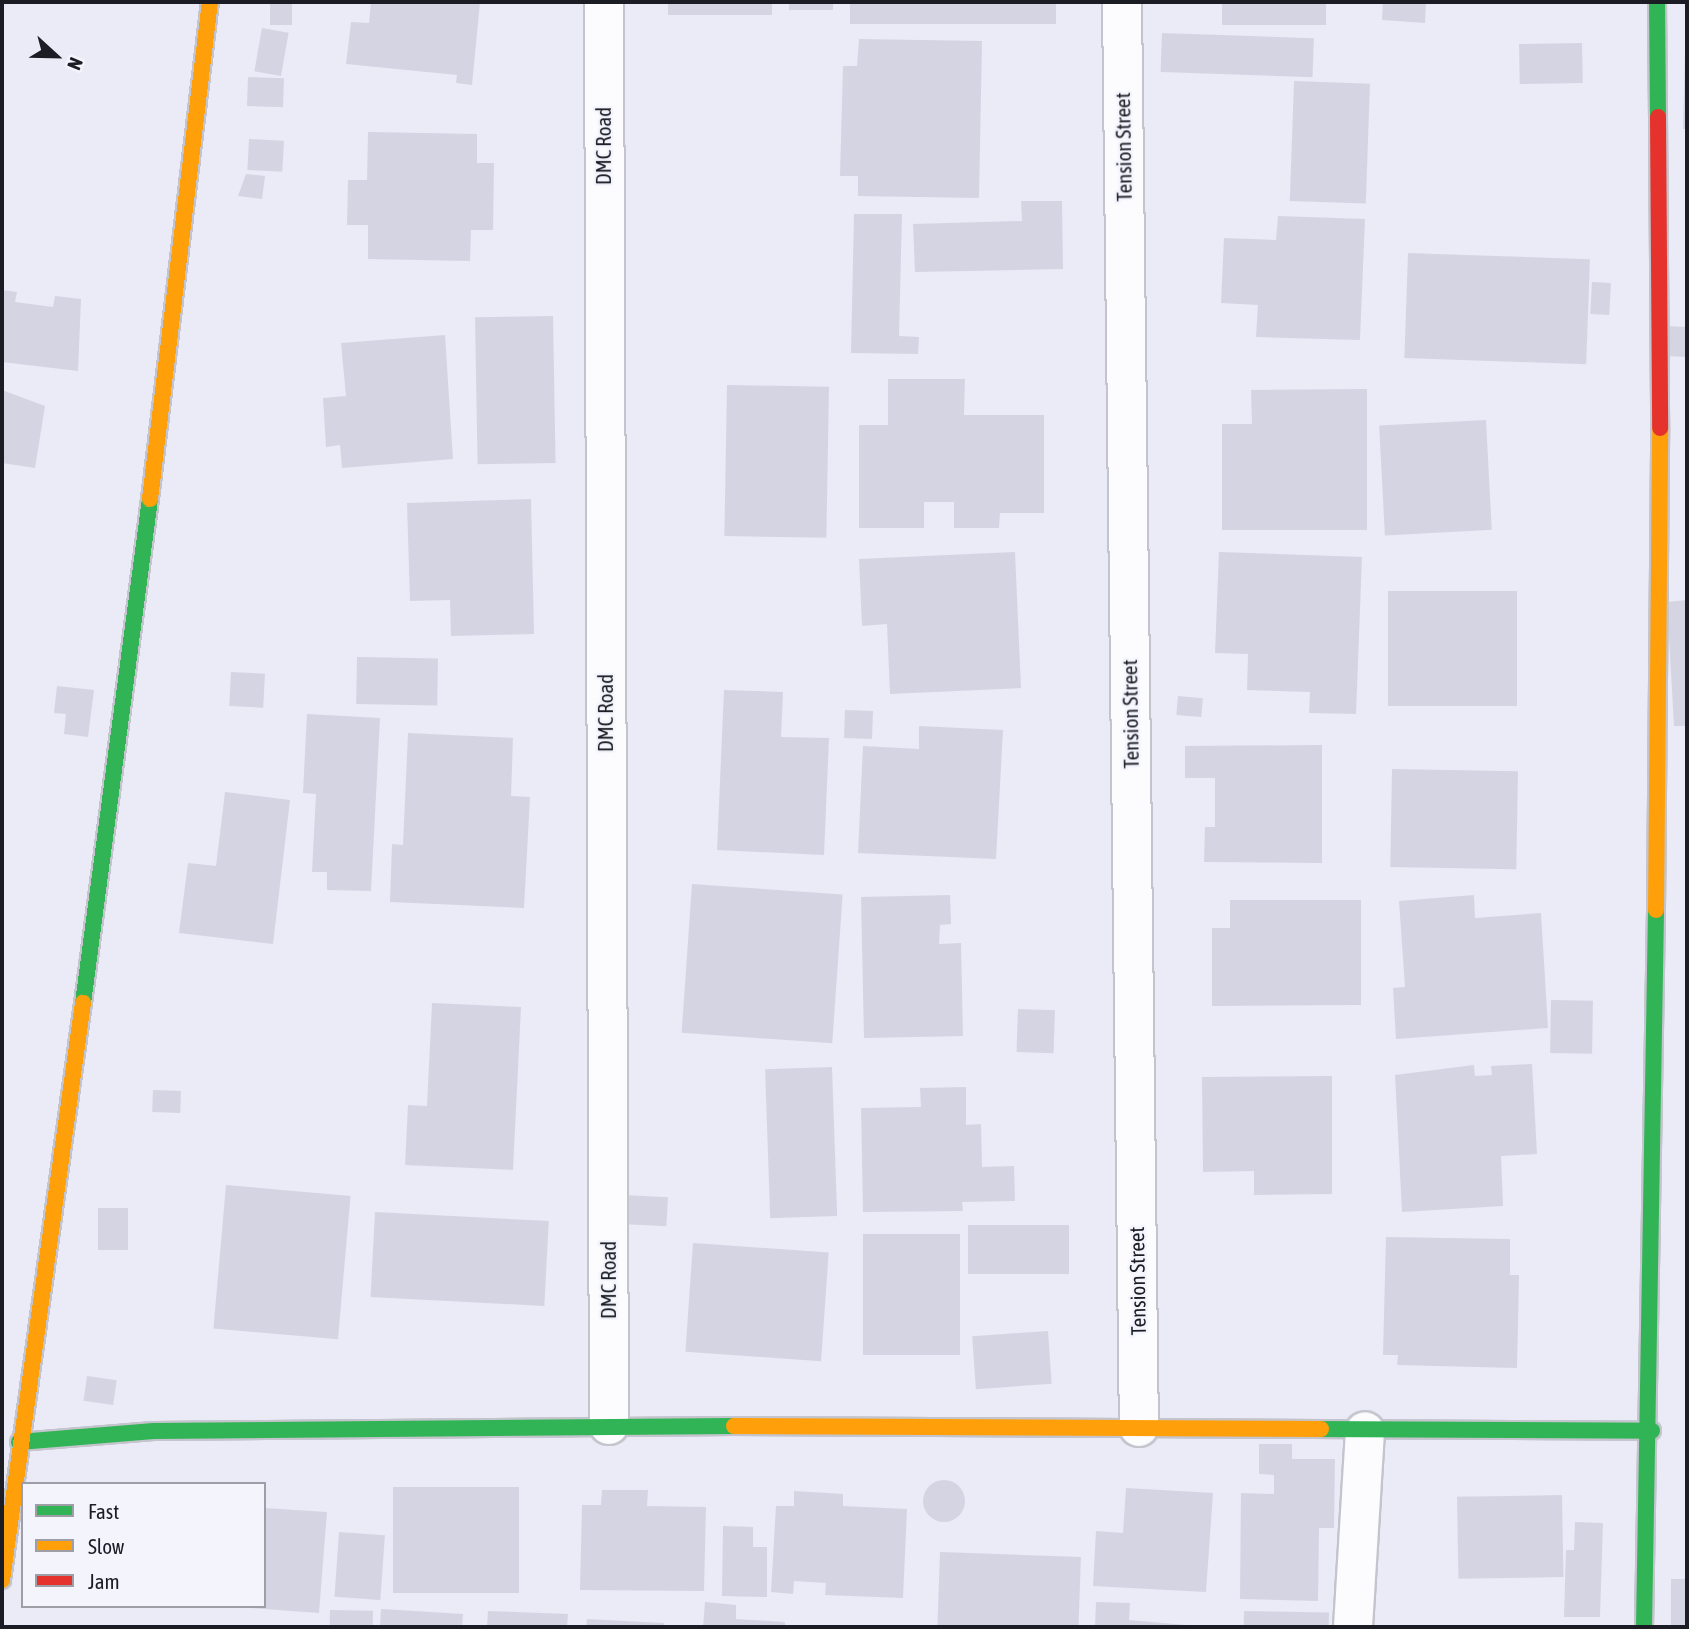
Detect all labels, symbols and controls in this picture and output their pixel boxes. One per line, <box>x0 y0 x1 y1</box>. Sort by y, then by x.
north arrow <box>21 21 91 91</box>
text: N <box>63 55 88 73</box>
street label: Tension Street <box>1109 92 1137 202</box>
street label: DMC Road <box>590 107 616 185</box>
street label: Tension Street <box>1116 659 1144 769</box>
street label: DMC Road <box>592 674 618 752</box>
street label: Tension Street <box>1123 1226 1151 1336</box>
street label: DMC Road <box>595 1241 621 1319</box>
legend <box>21 1482 266 1608</box>
text: Fast <box>88 1499 119 1523</box>
text: Slow <box>88 1534 124 1558</box>
text: Jam <box>88 1569 120 1593</box>

